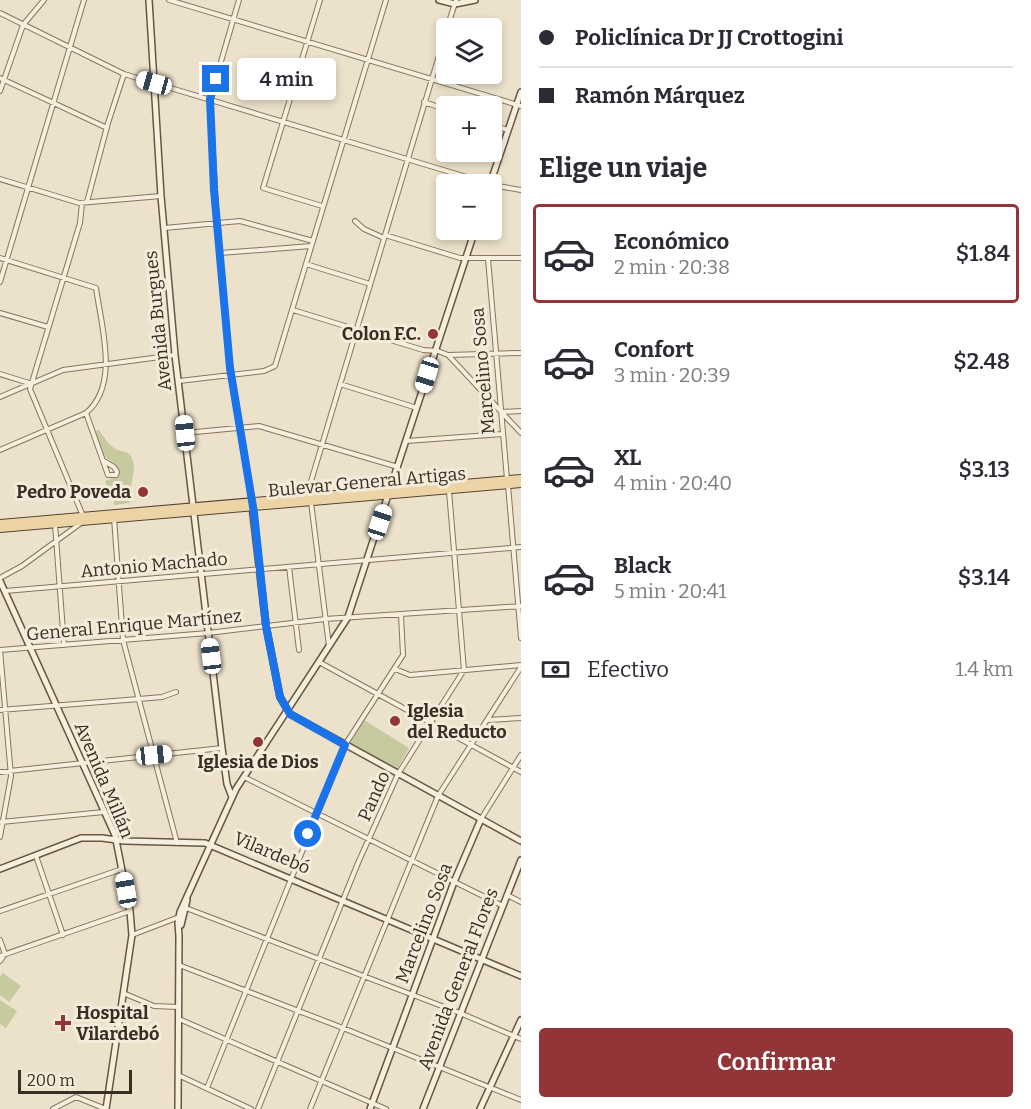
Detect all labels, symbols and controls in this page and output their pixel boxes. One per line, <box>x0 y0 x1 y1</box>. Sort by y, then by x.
map controls <box>436 18 502 240</box>
button: layers <box>436 18 502 84</box>
text: Policlínica Dr JJ Crottogini <box>575 24 843 51</box>
callout: 4 min <box>237 58 336 100</box>
route end <box>202 65 229 92</box>
text: 4 min <box>260 67 313 91</box>
car <box>134 69 174 97</box>
text: Ramón Márquez <box>575 82 745 109</box>
button: + <box>436 96 502 162</box>
text: Elige un viaje <box>539 152 707 184</box>
button: − <box>436 174 502 240</box>
icon: car <box>542 227 596 281</box>
text: Económico <box>614 228 729 255</box>
text: $1.84 <box>956 240 1010 267</box>
street label: Avenida Burgues <box>140 250 176 392</box>
text: 2 min · 20:38 <box>614 255 730 279</box>
street label: Marcelino Sosa <box>466 307 499 435</box>
place label: Colon F.C. <box>342 323 421 345</box>
marker: Colon F.C. <box>426 327 440 341</box>
icon: car <box>542 335 596 389</box>
text: Confort <box>614 336 694 363</box>
text: $2.48 <box>953 348 1010 375</box>
car <box>413 355 441 395</box>
text: 3 min · 20:39 <box>614 363 730 387</box>
car <box>174 414 196 452</box>
icon: car <box>542 443 596 497</box>
text: XL <box>614 444 641 471</box>
text: $3.13 <box>958 456 1010 483</box>
street label: Bulevar General Artigas <box>267 462 467 502</box>
text: 4 min · 20:40 <box>614 471 732 495</box>
place label: Pedro Poveda <box>16 481 131 503</box>
marker: Pedro Poveda <box>136 485 150 499</box>
car <box>366 502 394 542</box>
street label: Antonio Machado <box>79 548 229 582</box>
icon: car <box>542 551 596 605</box>
text: Black <box>614 552 671 579</box>
text: $3.14 <box>958 564 1010 591</box>
text: 5 min · 20:41 <box>614 579 726 603</box>
street label: General Enrique Martínez <box>25 605 243 645</box>
car <box>200 637 222 675</box>
icon: cash <box>539 653 572 686</box>
text: Efectivo <box>587 656 669 683</box>
text: 1.4 km <box>955 657 1013 681</box>
place label: Iglesia del Reducto <box>407 700 507 743</box>
marker: Iglesia del Reducto <box>388 714 402 728</box>
street label: Avenida Millán <box>70 718 139 842</box>
marker: Iglesia de Dios <box>251 735 265 749</box>
car <box>135 744 173 766</box>
place label: Iglesia de Dios <box>197 751 319 773</box>
street label: Pando <box>353 768 395 824</box>
route start <box>294 820 321 847</box>
street label: Vilardebó <box>231 827 313 879</box>
street label: Marcelino Sosa <box>391 860 457 986</box>
car <box>114 871 138 909</box>
street label: Avenida General Flores <box>413 885 503 1073</box>
place label: Hospital Vilardebó <box>76 1002 159 1045</box>
marker: Hospital Vilardebó <box>54 1014 72 1032</box>
button: Confirmar <box>539 1028 1013 1097</box>
scale bar <box>18 1067 132 1094</box>
text: 200 m <box>27 1071 75 1090</box>

